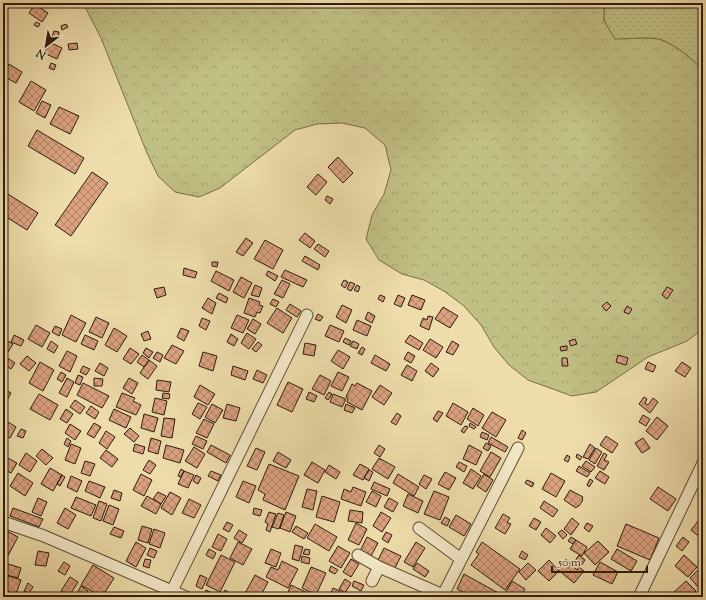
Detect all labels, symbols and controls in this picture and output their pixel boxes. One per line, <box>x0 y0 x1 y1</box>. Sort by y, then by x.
north arrow <box>26 26 66 66</box>
text: N <box>33 44 50 63</box>
scale bar <box>552 548 647 574</box>
text: 50 m <box>557 554 581 572</box>

